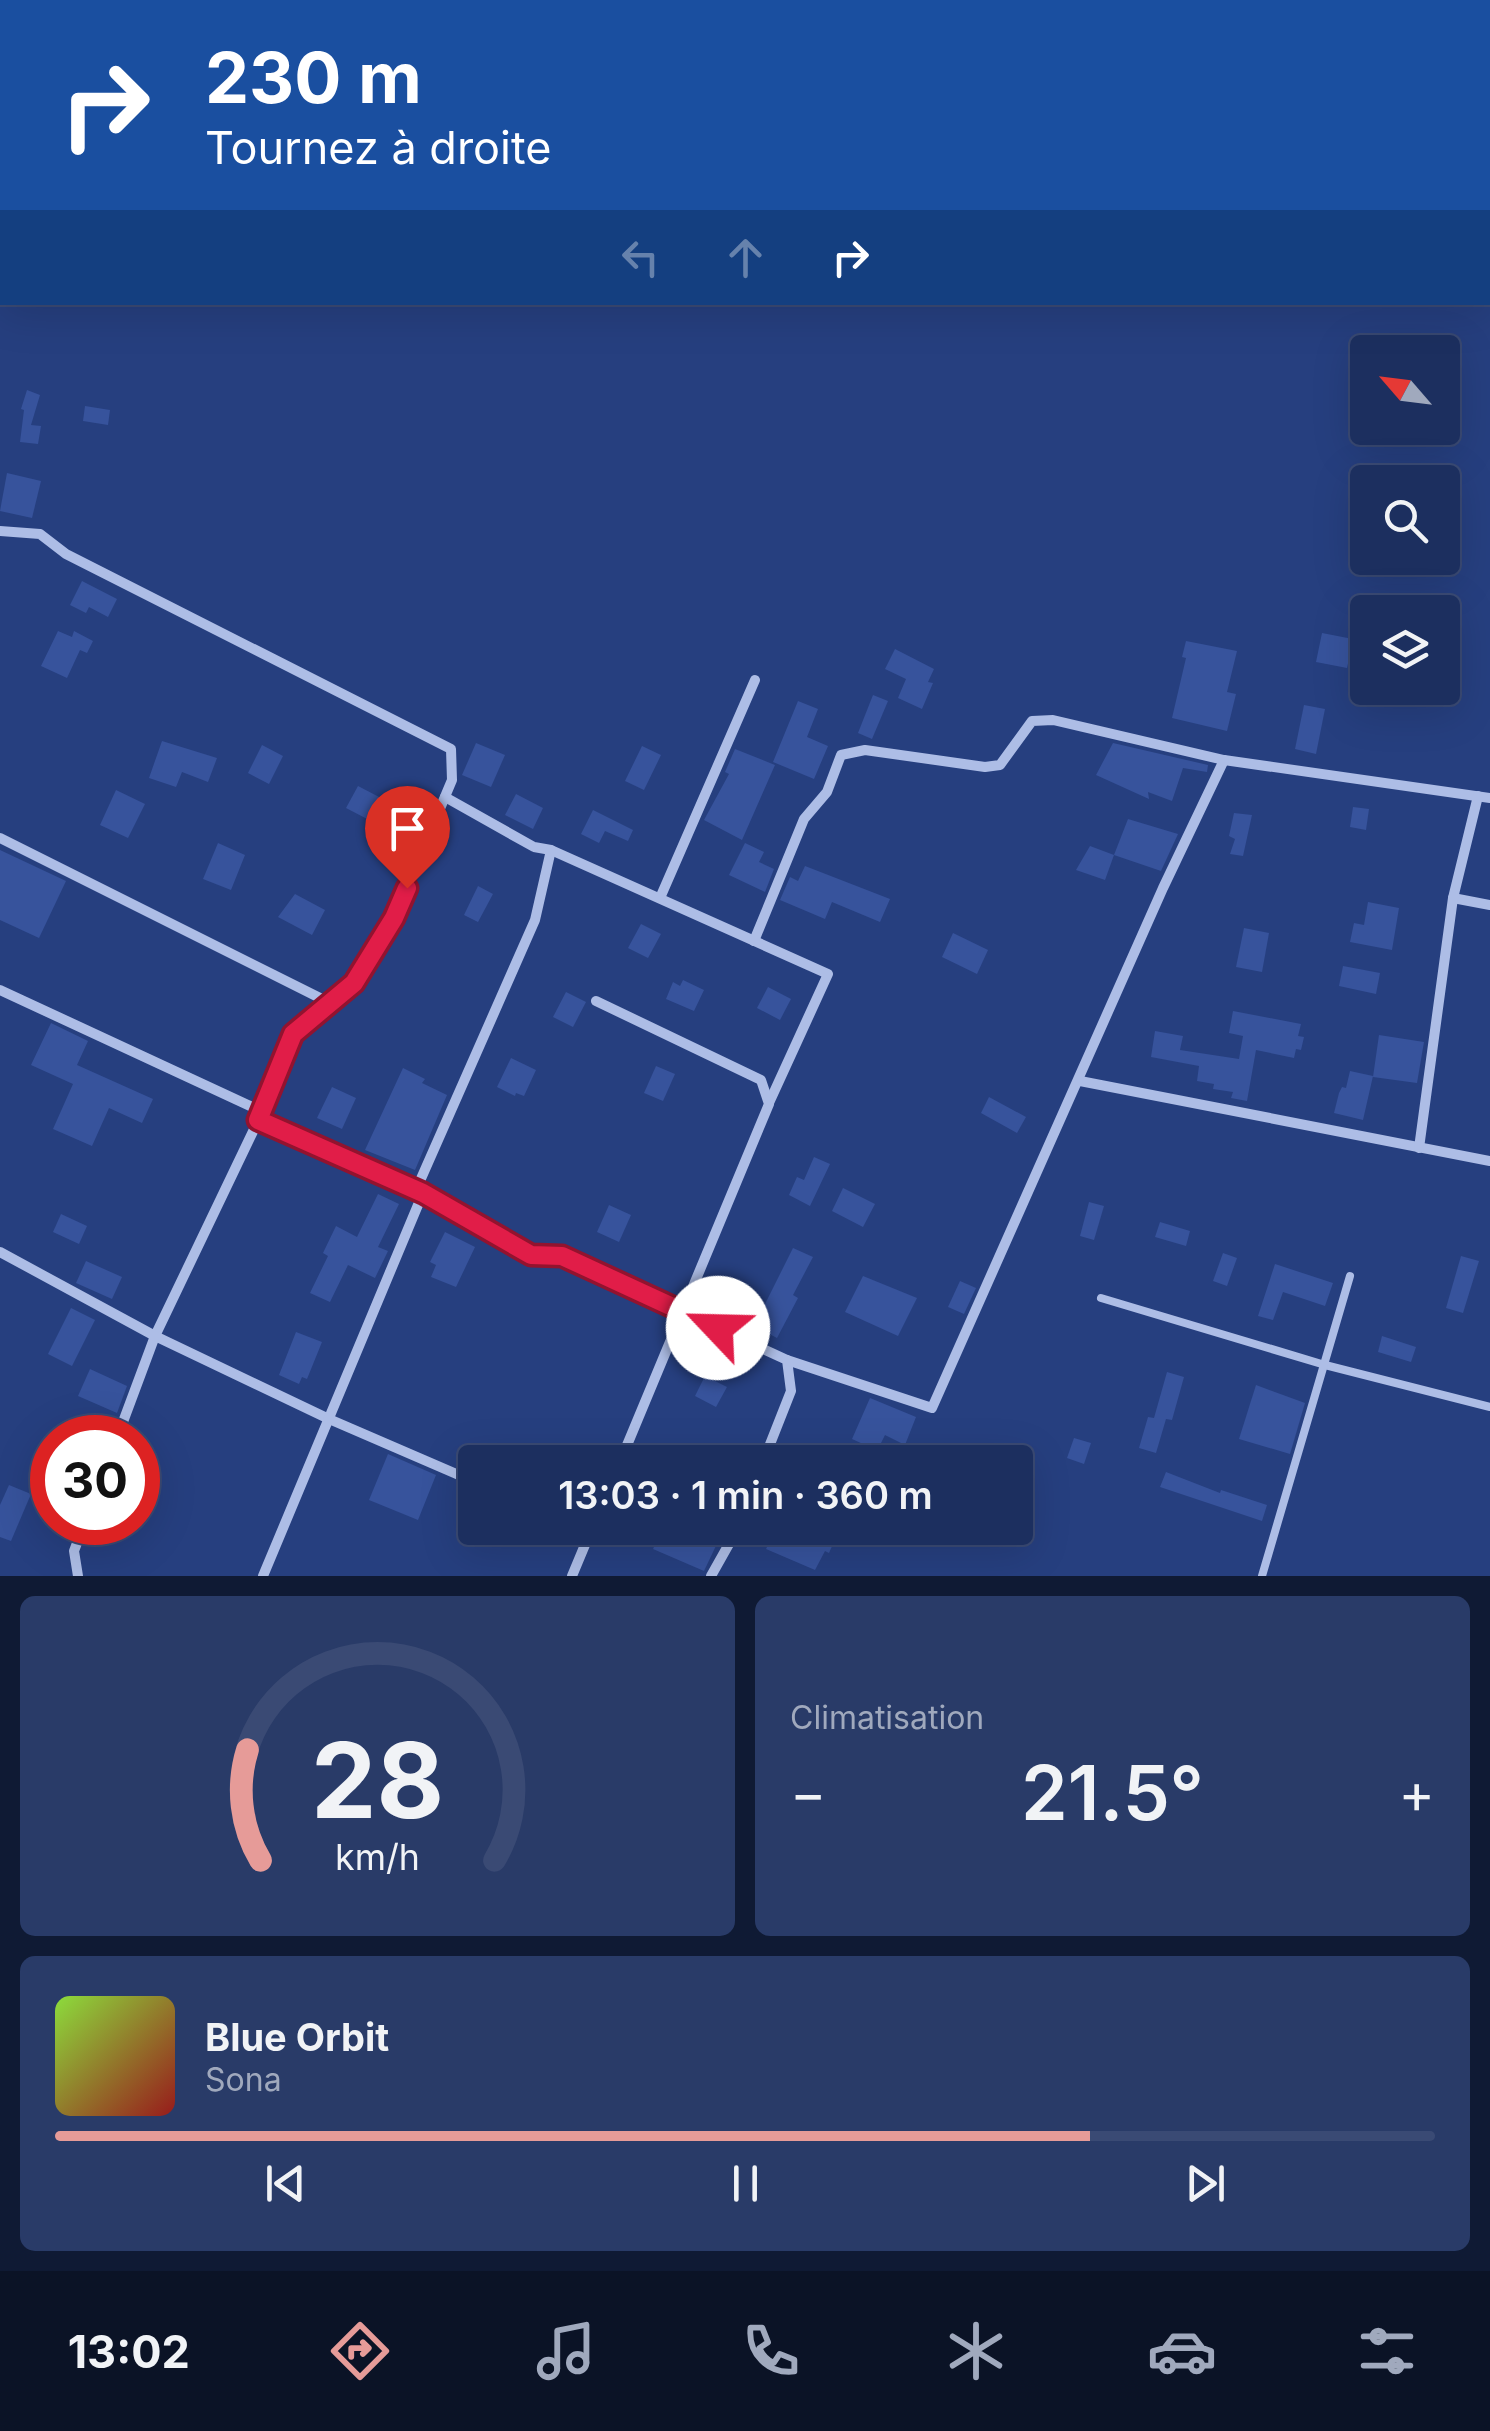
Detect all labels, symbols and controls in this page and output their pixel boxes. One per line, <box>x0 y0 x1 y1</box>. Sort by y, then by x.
text: 230 m <box>205 35 422 120</box>
icon: right <box>40 40 170 170</box>
text: Tournez à droite <box>205 120 552 175</box>
icon: left <box>613 230 668 285</box>
icon: ahead <box>718 230 773 285</box>
icon: right <box>823 230 878 285</box>
north arrow <box>1350 335 1460 445</box>
map controls <box>1350 335 1460 705</box>
button: search <box>1350 465 1460 575</box>
button: layers <box>1350 595 1460 705</box>
pin <box>365 786 450 889</box>
icon: arrive <box>380 801 435 856</box>
position arrow <box>666 1276 770 1380</box>
speed limit sign: 30 <box>30 1415 160 1545</box>
text: 13:03 · 1 min · 360 m <box>558 1472 933 1518</box>
text: Climatisation <box>790 1698 984 1737</box>
text: 28 <box>311 1717 444 1843</box>
text: 21.5° <box>1021 1747 1204 1838</box>
text: − <box>790 1760 826 1826</box>
text: + <box>1399 1760 1435 1826</box>
text: km/h <box>335 1835 420 1879</box>
text: Blue Orbit <box>205 2014 389 2060</box>
text: Sona <box>205 2060 282 2099</box>
icon: previous <box>258 2156 313 2211</box>
icon: pause <box>718 2156 773 2211</box>
icon: next <box>1178 2156 1233 2211</box>
icon: directions <box>325 2316 395 2386</box>
icon: music <box>531 2316 601 2386</box>
icon: phone <box>736 2316 806 2386</box>
icon: climate <box>941 2316 1011 2386</box>
icon: car <box>1147 2316 1217 2386</box>
icon: filters <box>1352 2316 1422 2386</box>
text: 13:02 <box>68 2324 190 2379</box>

